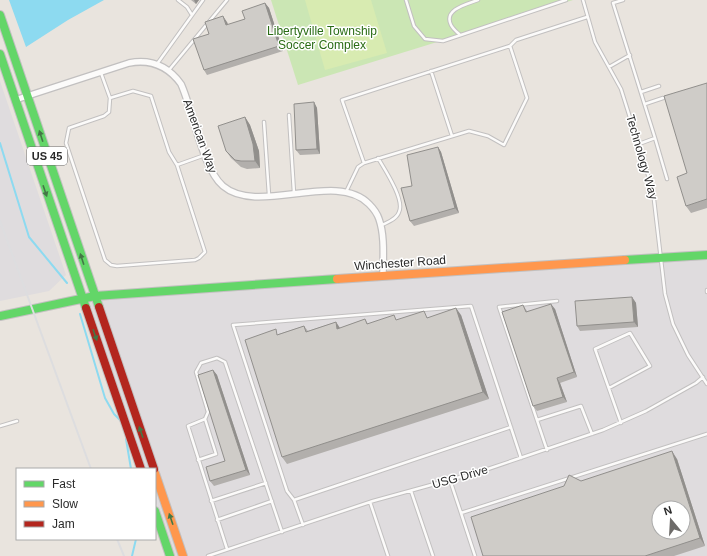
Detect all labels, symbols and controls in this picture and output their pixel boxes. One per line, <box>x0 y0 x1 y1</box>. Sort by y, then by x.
park label: Libertyville Township Soccer Complex <box>267 24 377 52</box>
street label: American Way <box>180 97 220 175</box>
street label: Technology Way <box>623 113 661 201</box>
one-way arrow <box>37 130 43 142</box>
road number: US 45 <box>27 147 67 165</box>
one-way arrow <box>43 185 49 197</box>
one-way arrow <box>79 253 85 265</box>
street label: Winchester Road <box>354 253 446 273</box>
one-way arrow <box>92 330 98 342</box>
one-way arrow <box>138 426 144 438</box>
street label: USG Drive <box>431 462 490 492</box>
legend <box>16 468 156 540</box>
text: Fast <box>52 477 76 491</box>
text: Slow <box>52 497 78 511</box>
north arrow <box>651 500 691 540</box>
text: N <box>662 504 674 517</box>
one-way arrow <box>167 513 173 525</box>
text: Jam <box>52 517 75 531</box>

